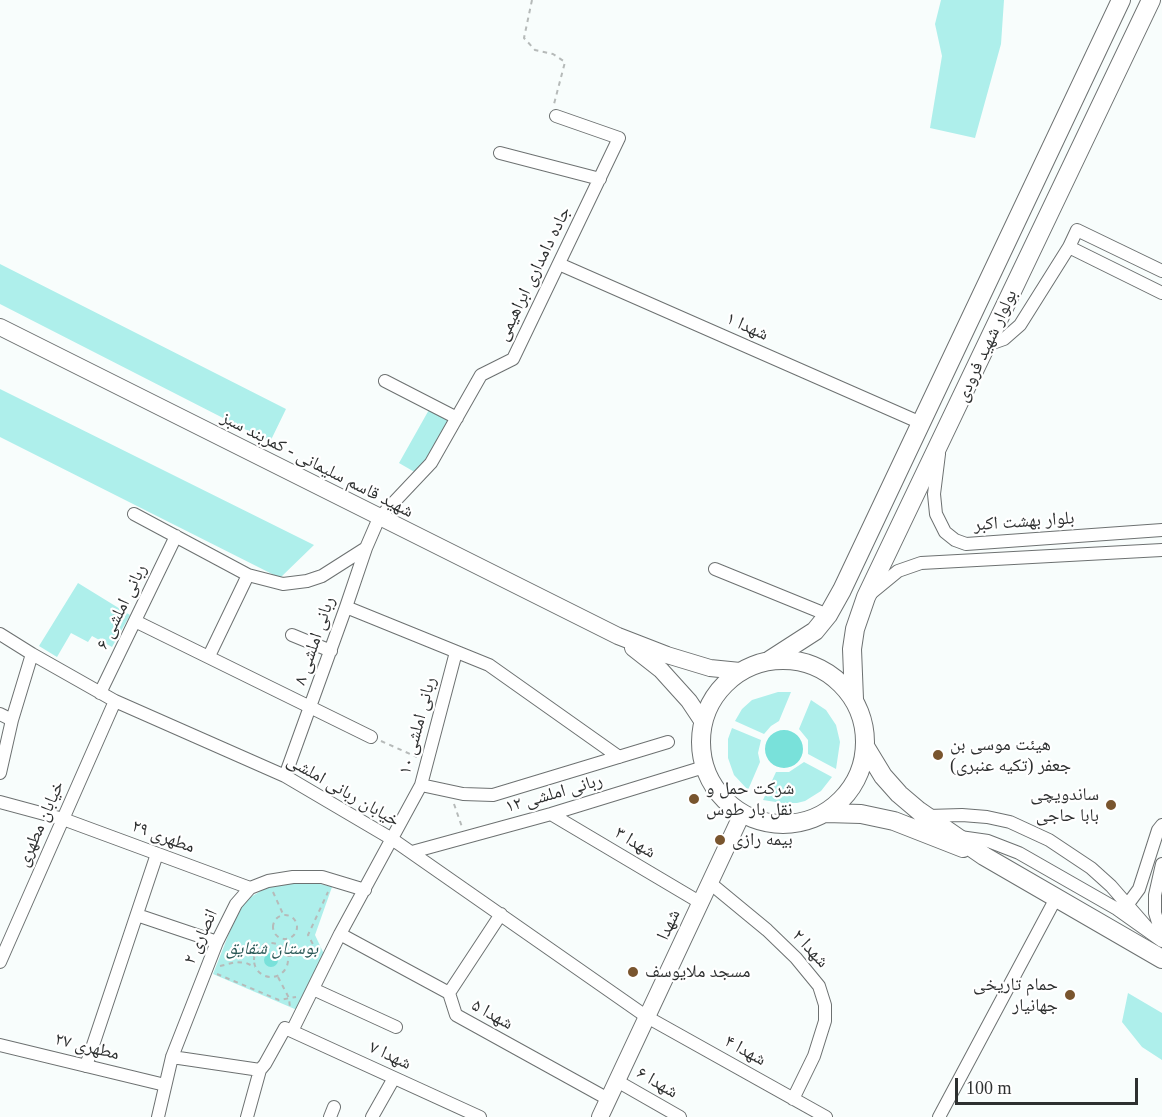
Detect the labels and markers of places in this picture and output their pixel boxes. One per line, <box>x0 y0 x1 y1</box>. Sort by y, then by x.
place label: هيئت موسی بن جعفر (تکیه عنبری) <box>950 734 1071 777</box>
marker: هيئت موسی بن جعفر (تکیه عنبری) <box>931 748 945 762</box>
place label: شرکت حمل و نقل بار طوس <box>706 778 794 820</box>
place label: ساندویچی بابا حاجی <box>1030 784 1099 826</box>
marker: شرکت حمل و نقل بار طوس <box>687 792 701 806</box>
marker: ساندویچی بابا حاجی <box>1104 798 1118 812</box>
place label: بیمه رازی <box>732 829 793 851</box>
marker: بیمه رازی <box>713 833 727 847</box>
place label: مسجد ملایوسف <box>645 961 750 983</box>
marker: مسجد ملایوسف <box>626 965 640 979</box>
place label: حمام تاریخی جهانیار <box>973 974 1058 1016</box>
marker: حمام تاریخی جهانیار <box>1063 988 1077 1002</box>

